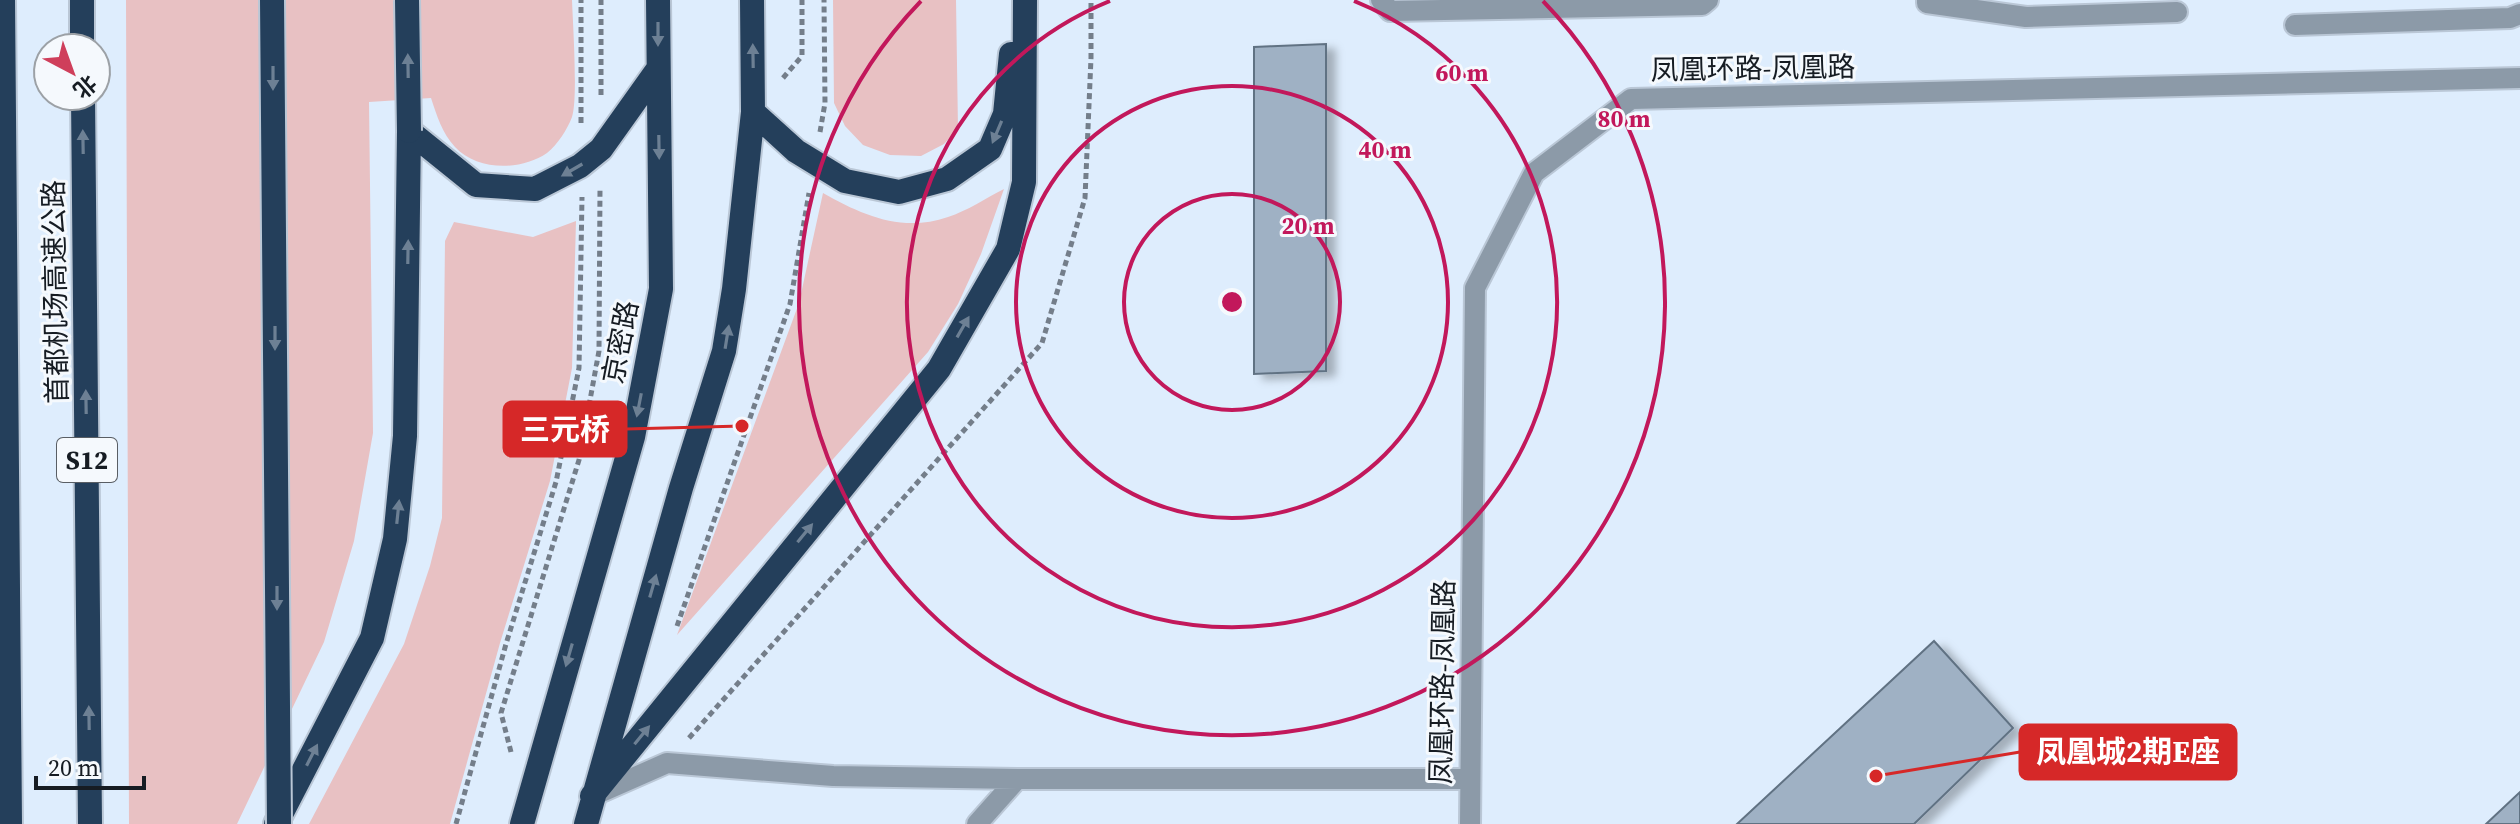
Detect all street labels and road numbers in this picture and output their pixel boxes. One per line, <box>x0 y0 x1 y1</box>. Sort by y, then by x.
street label: 凤凰环路-凤凰路 <box>1650 47 1856 89</box>
street label: 首都机场高速公路 <box>34 180 76 404</box>
street label: 京密路 <box>593 297 647 387</box>
road number: S12 <box>57 438 117 482</box>
street label: 凤凰环路-凤凰路 <box>1421 579 1463 785</box>

